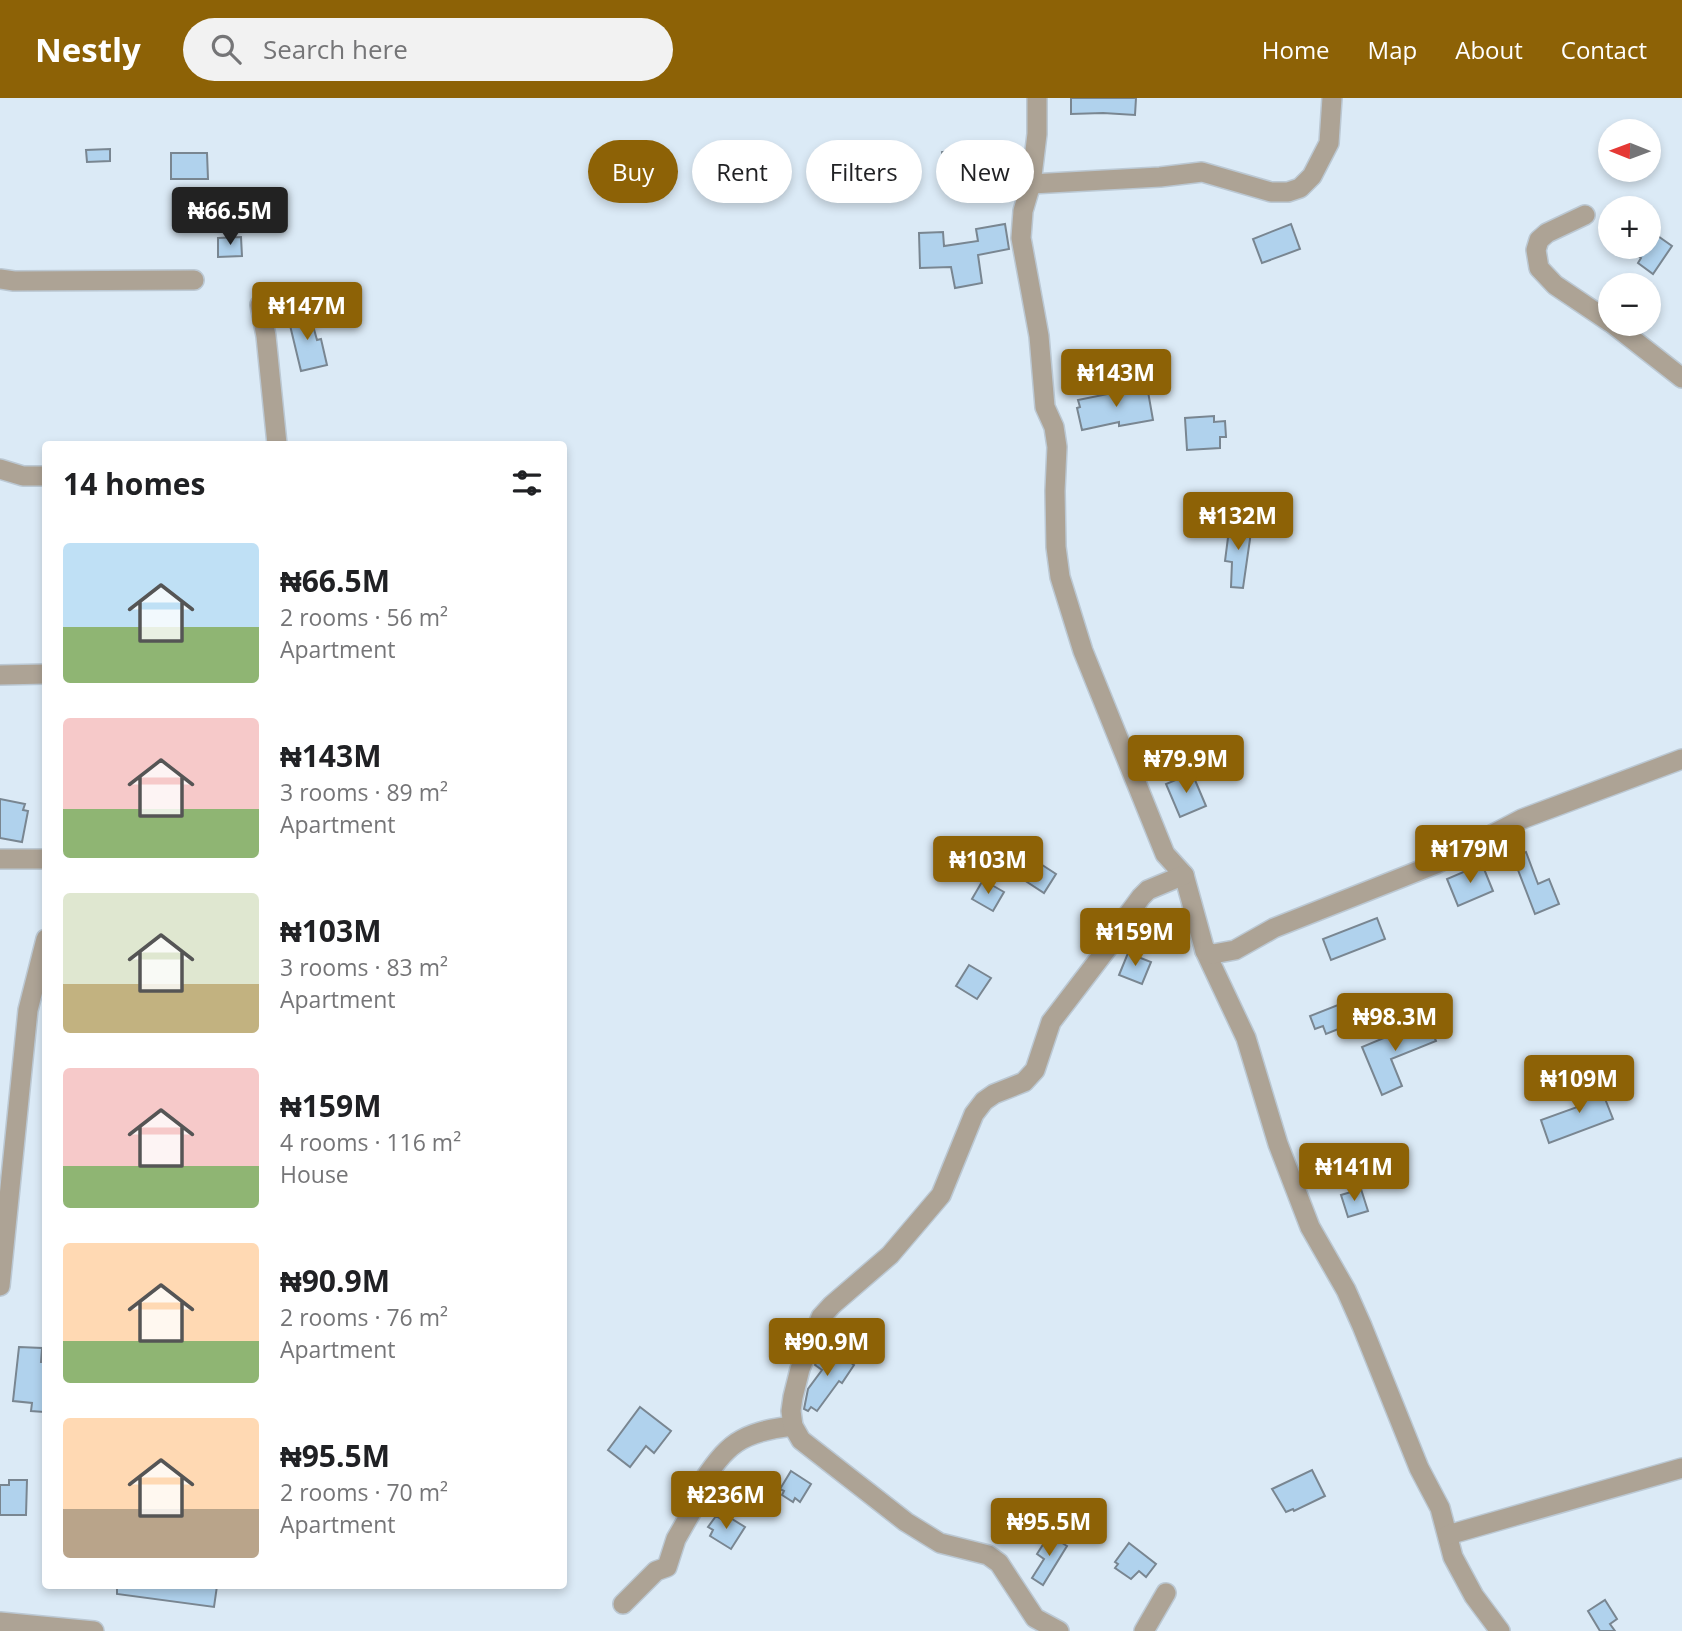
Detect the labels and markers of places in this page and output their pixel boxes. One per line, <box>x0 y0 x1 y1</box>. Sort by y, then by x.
pin: ₦66.5M <box>173 188 287 247</box>
pin: ₦147M <box>258 282 356 342</box>
pin: ₦143M <box>1067 350 1165 409</box>
pin: ₦132M <box>1189 492 1287 552</box>
pin: ₦79.9M <box>1129 736 1243 795</box>
pin: ₦179M <box>1421 826 1519 885</box>
pin: ₦103M <box>939 836 1037 896</box>
pin: ₦159M <box>1086 908 1184 968</box>
pin: ₦98.3M <box>1338 993 1452 1053</box>
pin: ₦109M <box>1530 1056 1628 1115</box>
pin: ₦141M <box>1305 1144 1403 1203</box>
pin: ₦90.9M <box>770 1318 884 1378</box>
pin: ₦236M <box>677 1472 775 1531</box>
pin: ₦95.5M <box>992 1498 1106 1558</box>

